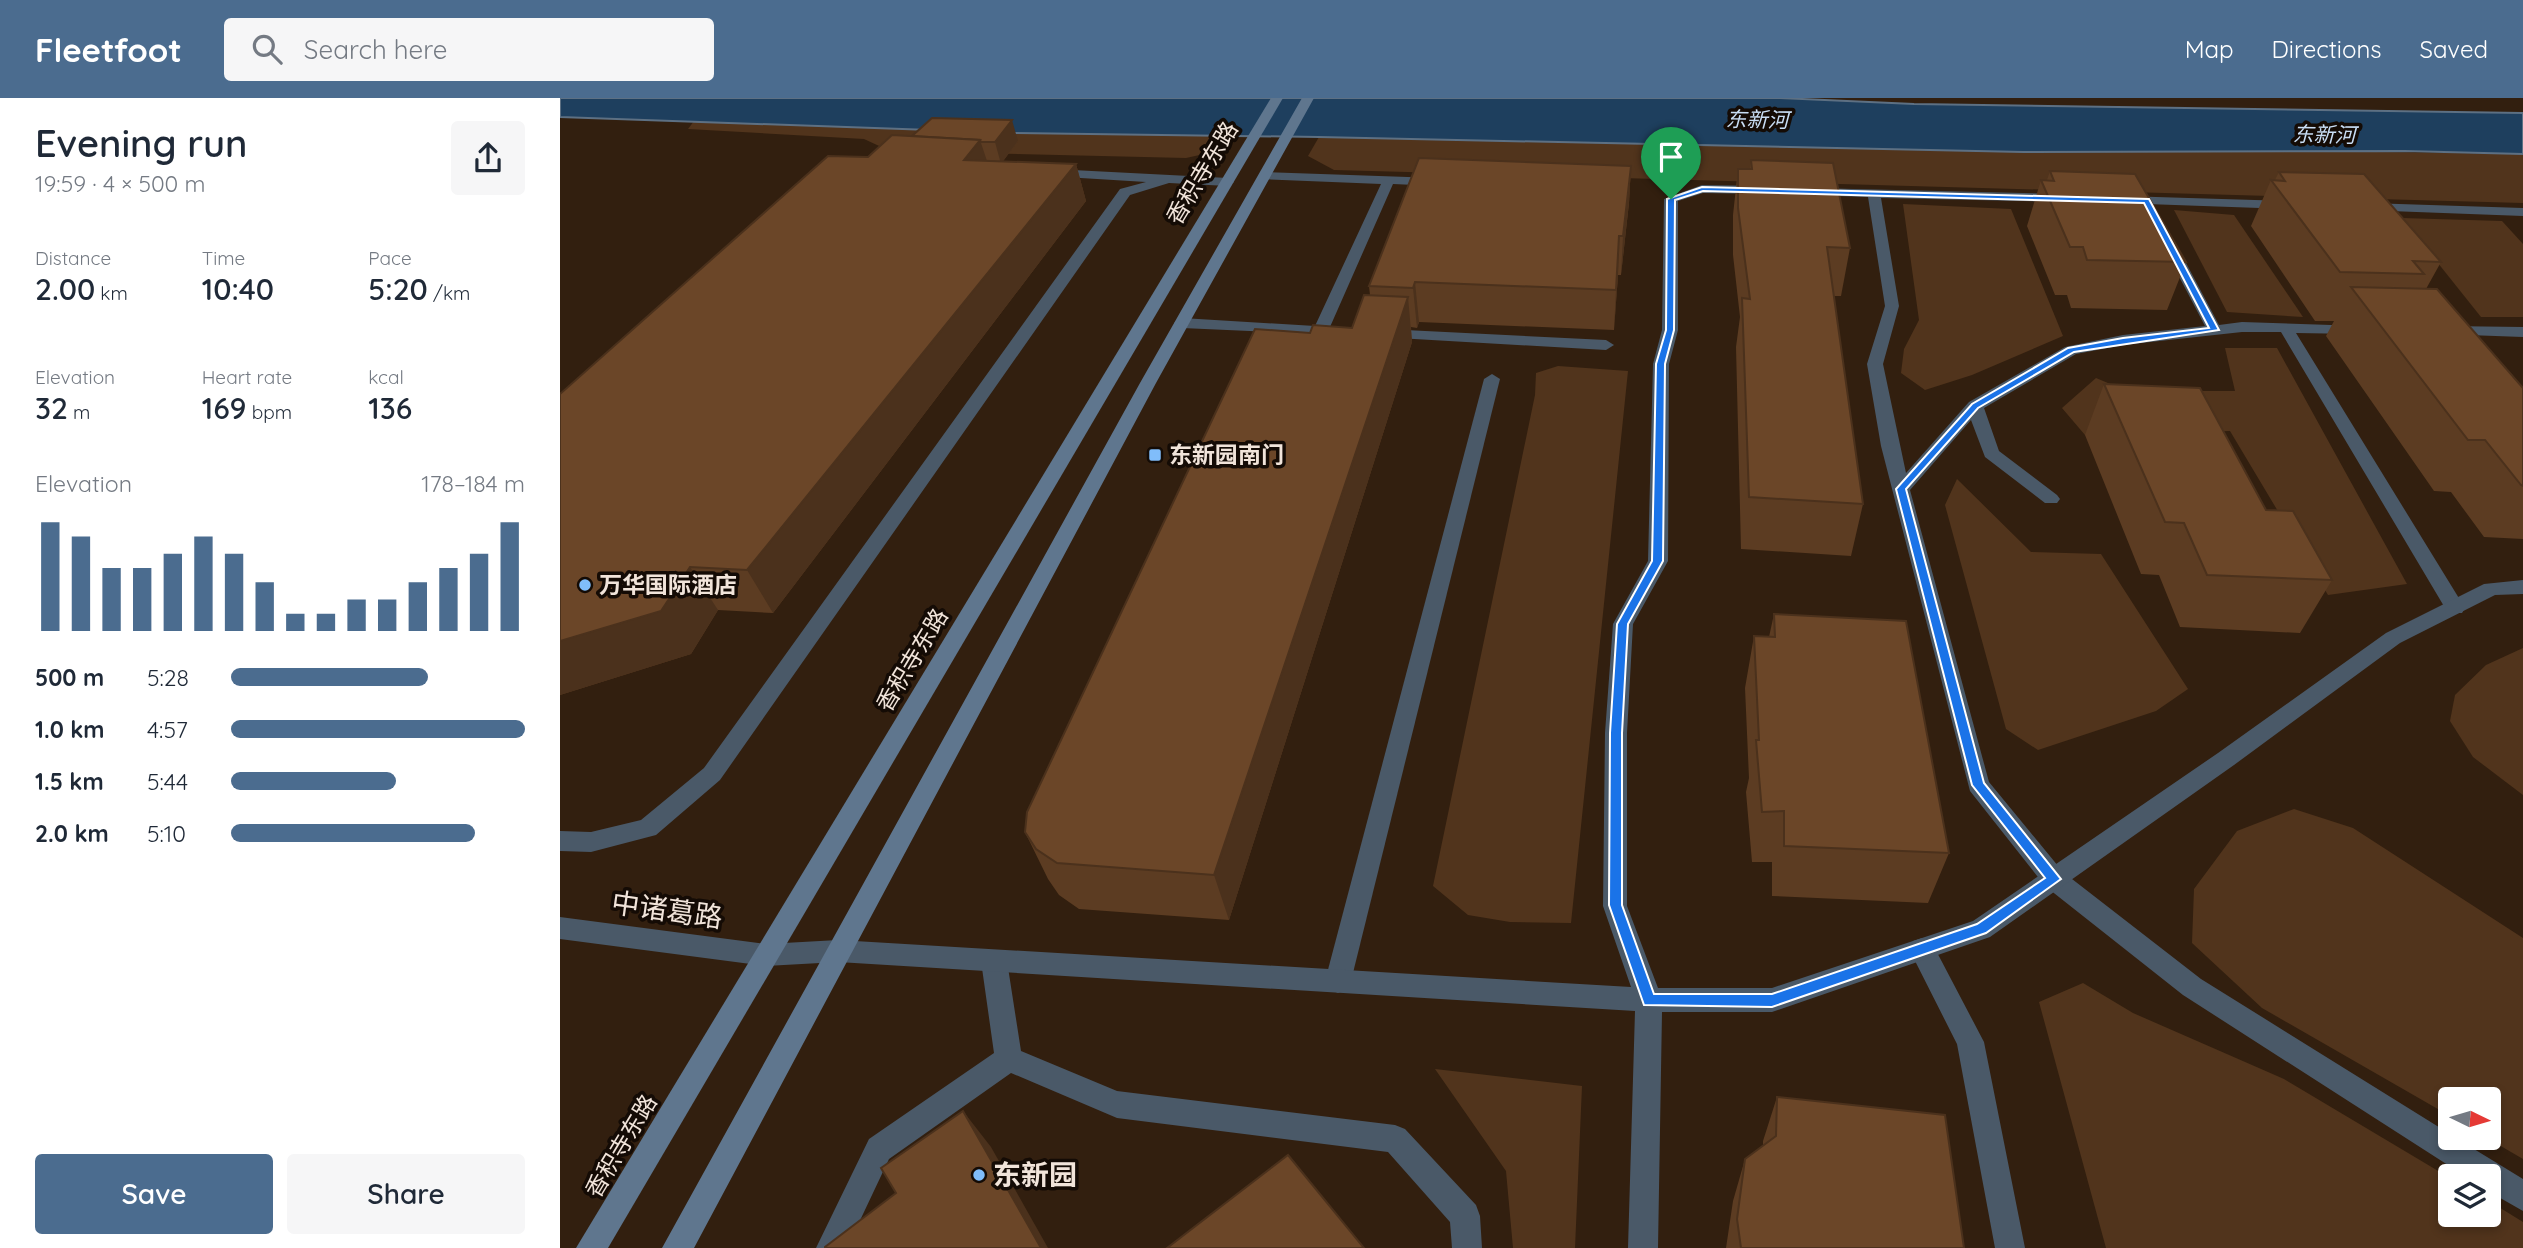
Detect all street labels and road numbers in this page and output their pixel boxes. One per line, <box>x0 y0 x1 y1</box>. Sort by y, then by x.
street label: 香积寺东路 <box>1160 116 1244 229</box>
street label: 香积寺东路 <box>870 603 954 716</box>
street label: 中诸葛路 <box>609 884 725 935</box>
street label: 香积寺东路 <box>579 1089 663 1202</box>

